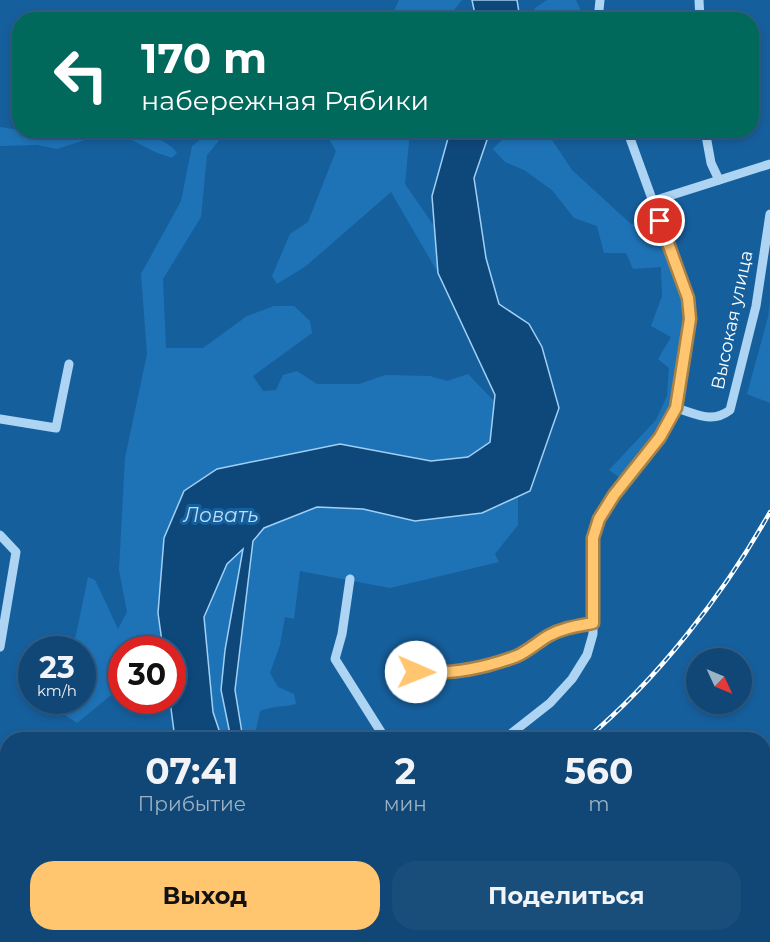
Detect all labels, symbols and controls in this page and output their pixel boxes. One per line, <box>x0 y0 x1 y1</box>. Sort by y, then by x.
text: 170 m <box>141 32 267 84</box>
icon: left <box>42 36 120 114</box>
text: набережная Рябики <box>141 84 429 117</box>
pin <box>634 195 685 246</box>
icon: arrive <box>643 204 676 237</box>
street label: Высокая улица <box>707 248 757 392</box>
water label: Ловать <box>182 503 259 527</box>
speed limit sign: 30 <box>108 636 186 714</box>
position arrow <box>384 640 448 704</box>
north arrow <box>686 648 752 714</box>
map controls <box>686 648 752 714</box>
text: 23 <box>39 649 75 686</box>
text: km/h <box>37 681 77 700</box>
text: 07:41 <box>145 749 239 793</box>
text: 2 <box>395 749 416 793</box>
text: 560 <box>565 749 633 793</box>
text: Прибытие <box>138 792 246 816</box>
text: мин <box>384 792 427 816</box>
text: m <box>588 792 610 816</box>
button: Выход <box>30 861 380 930</box>
button: Поделиться <box>392 861 741 930</box>

